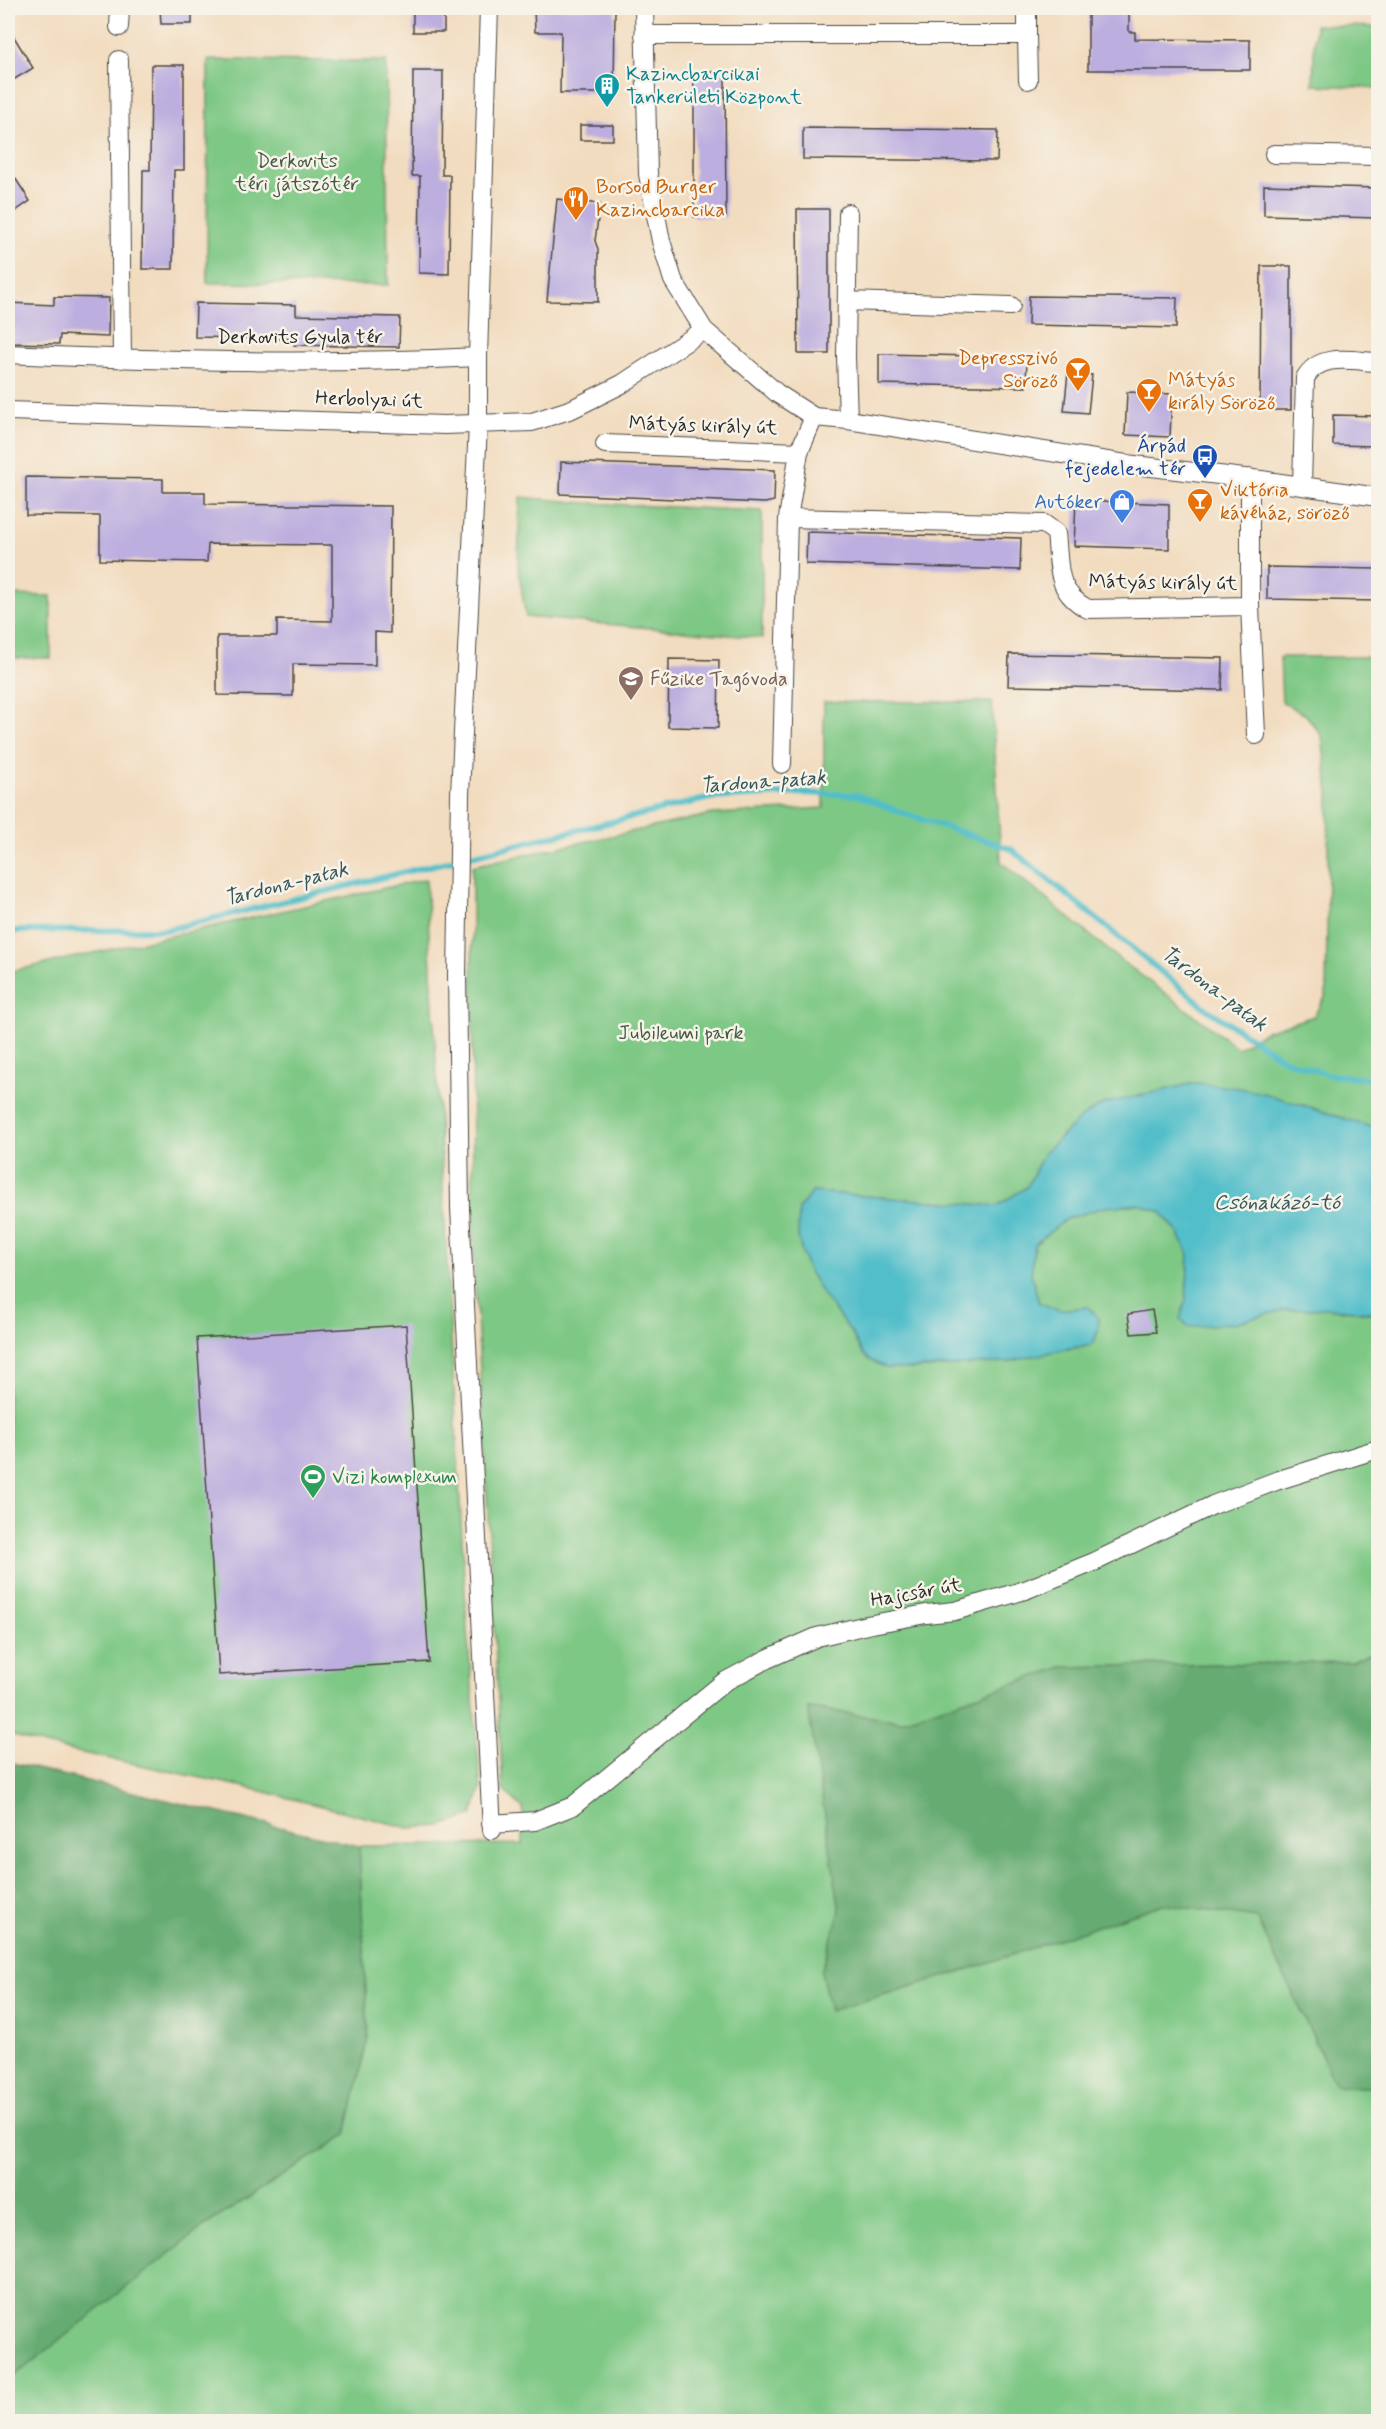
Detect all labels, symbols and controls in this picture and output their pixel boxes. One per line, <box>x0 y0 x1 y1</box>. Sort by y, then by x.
place label: Kazincbarcikai Tankerületi Központ <box>626 61 802 111</box>
building icon: Kazincbarcikai Tankerületi Központ <box>592 71 622 109</box>
park label: Derkovits téri játszótér <box>234 148 359 198</box>
place label: Borsod Burger Kazincbarcika <box>596 174 725 224</box>
restaurant icon: Borsod Burger Kazincbarcika <box>561 184 591 222</box>
street label: Derkovits Gyula tér <box>217 324 383 351</box>
place label: Depresszivó Söröző <box>958 345 1058 395</box>
bar icon: Depresszivó Söröző <box>1063 355 1093 393</box>
place label: Mátyás király Söröző <box>1168 367 1276 417</box>
bar icon: Mátyás király Söröző <box>1134 376 1164 414</box>
street label: Herbolyai út <box>315 385 423 415</box>
street label: Mátyás király út <box>628 410 778 442</box>
place label: Árpád fejedelem tér <box>1065 433 1186 483</box>
bus stop icon: Árpád fejedelem tér <box>1190 442 1220 480</box>
place label: Viktória kávéház, söröző <box>1220 477 1350 527</box>
bar icon: Viktória kávéház, söröző <box>1185 486 1215 524</box>
shop icon: Autóker <box>1107 487 1137 525</box>
place label: Autóker <box>1034 489 1103 516</box>
street label: Mátyás király út <box>1088 568 1238 598</box>
school or university icon: Fűzike Tagóvoda <box>616 664 646 702</box>
place label: Fűzike Tagóvoda <box>650 666 788 693</box>
water label: Tardona-patak <box>699 764 827 800</box>
water label: Tardona-patak <box>221 855 351 913</box>
water label: Tardona-patak <box>1155 940 1273 1038</box>
park label: Jubileumi park <box>618 1020 744 1047</box>
water label: Csónakázó-tó <box>1214 1189 1341 1217</box>
sports icon: Vizi komplexum <box>298 1462 328 1500</box>
place label: Vizi komplexum <box>332 1464 457 1491</box>
street label: Hajcsár út <box>868 1572 964 1614</box>

